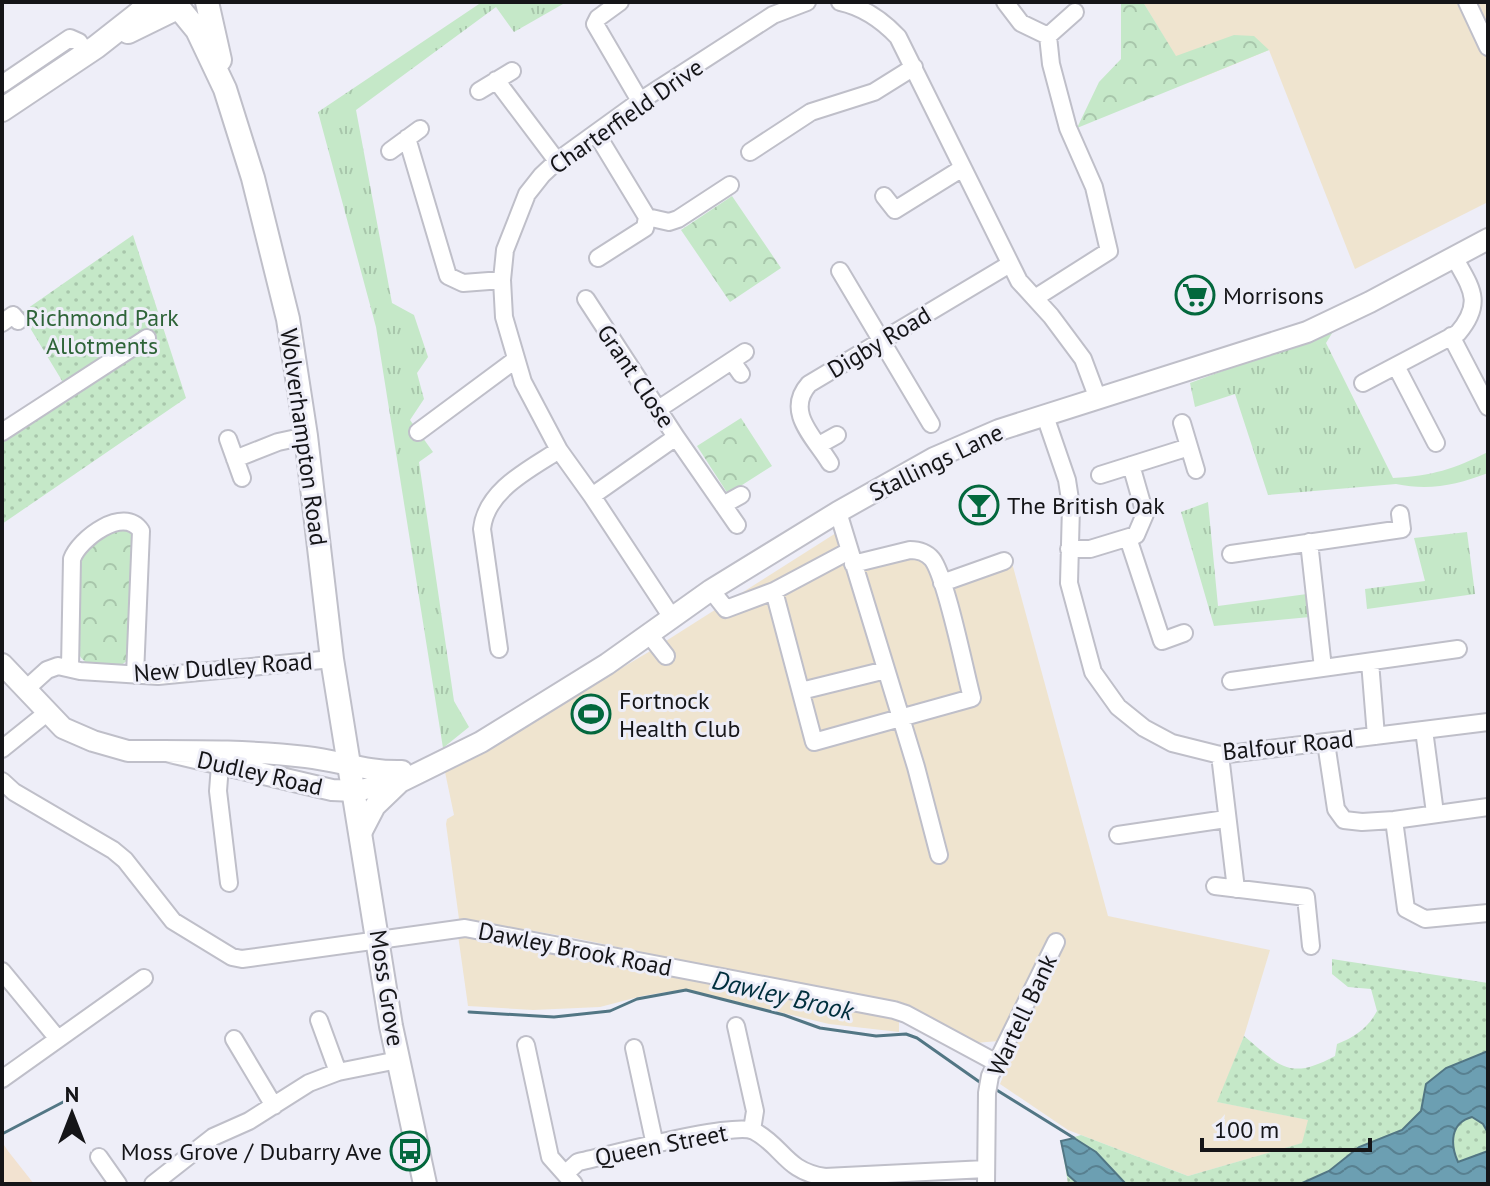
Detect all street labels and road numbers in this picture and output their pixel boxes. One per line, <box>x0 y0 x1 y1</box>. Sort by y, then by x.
street label: Charterfield Drive <box>543 51 709 181</box>
street label: Digby Road <box>822 299 936 385</box>
street label: Grant Close <box>590 318 682 434</box>
street label: Wolverhampton Road <box>273 326 335 548</box>
street label: Stallings Lane <box>864 416 1008 508</box>
street label: New Dudley Road <box>132 645 314 689</box>
street label: Balfour Road <box>1221 723 1355 767</box>
street label: Dudley Road <box>194 744 326 802</box>
street label: Dawley Brook Road <box>476 915 674 983</box>
street label: Moss Grove <box>363 928 411 1048</box>
street label: Wartell Bank <box>980 949 1064 1081</box>
street label: Queen Street <box>592 1117 730 1173</box>

